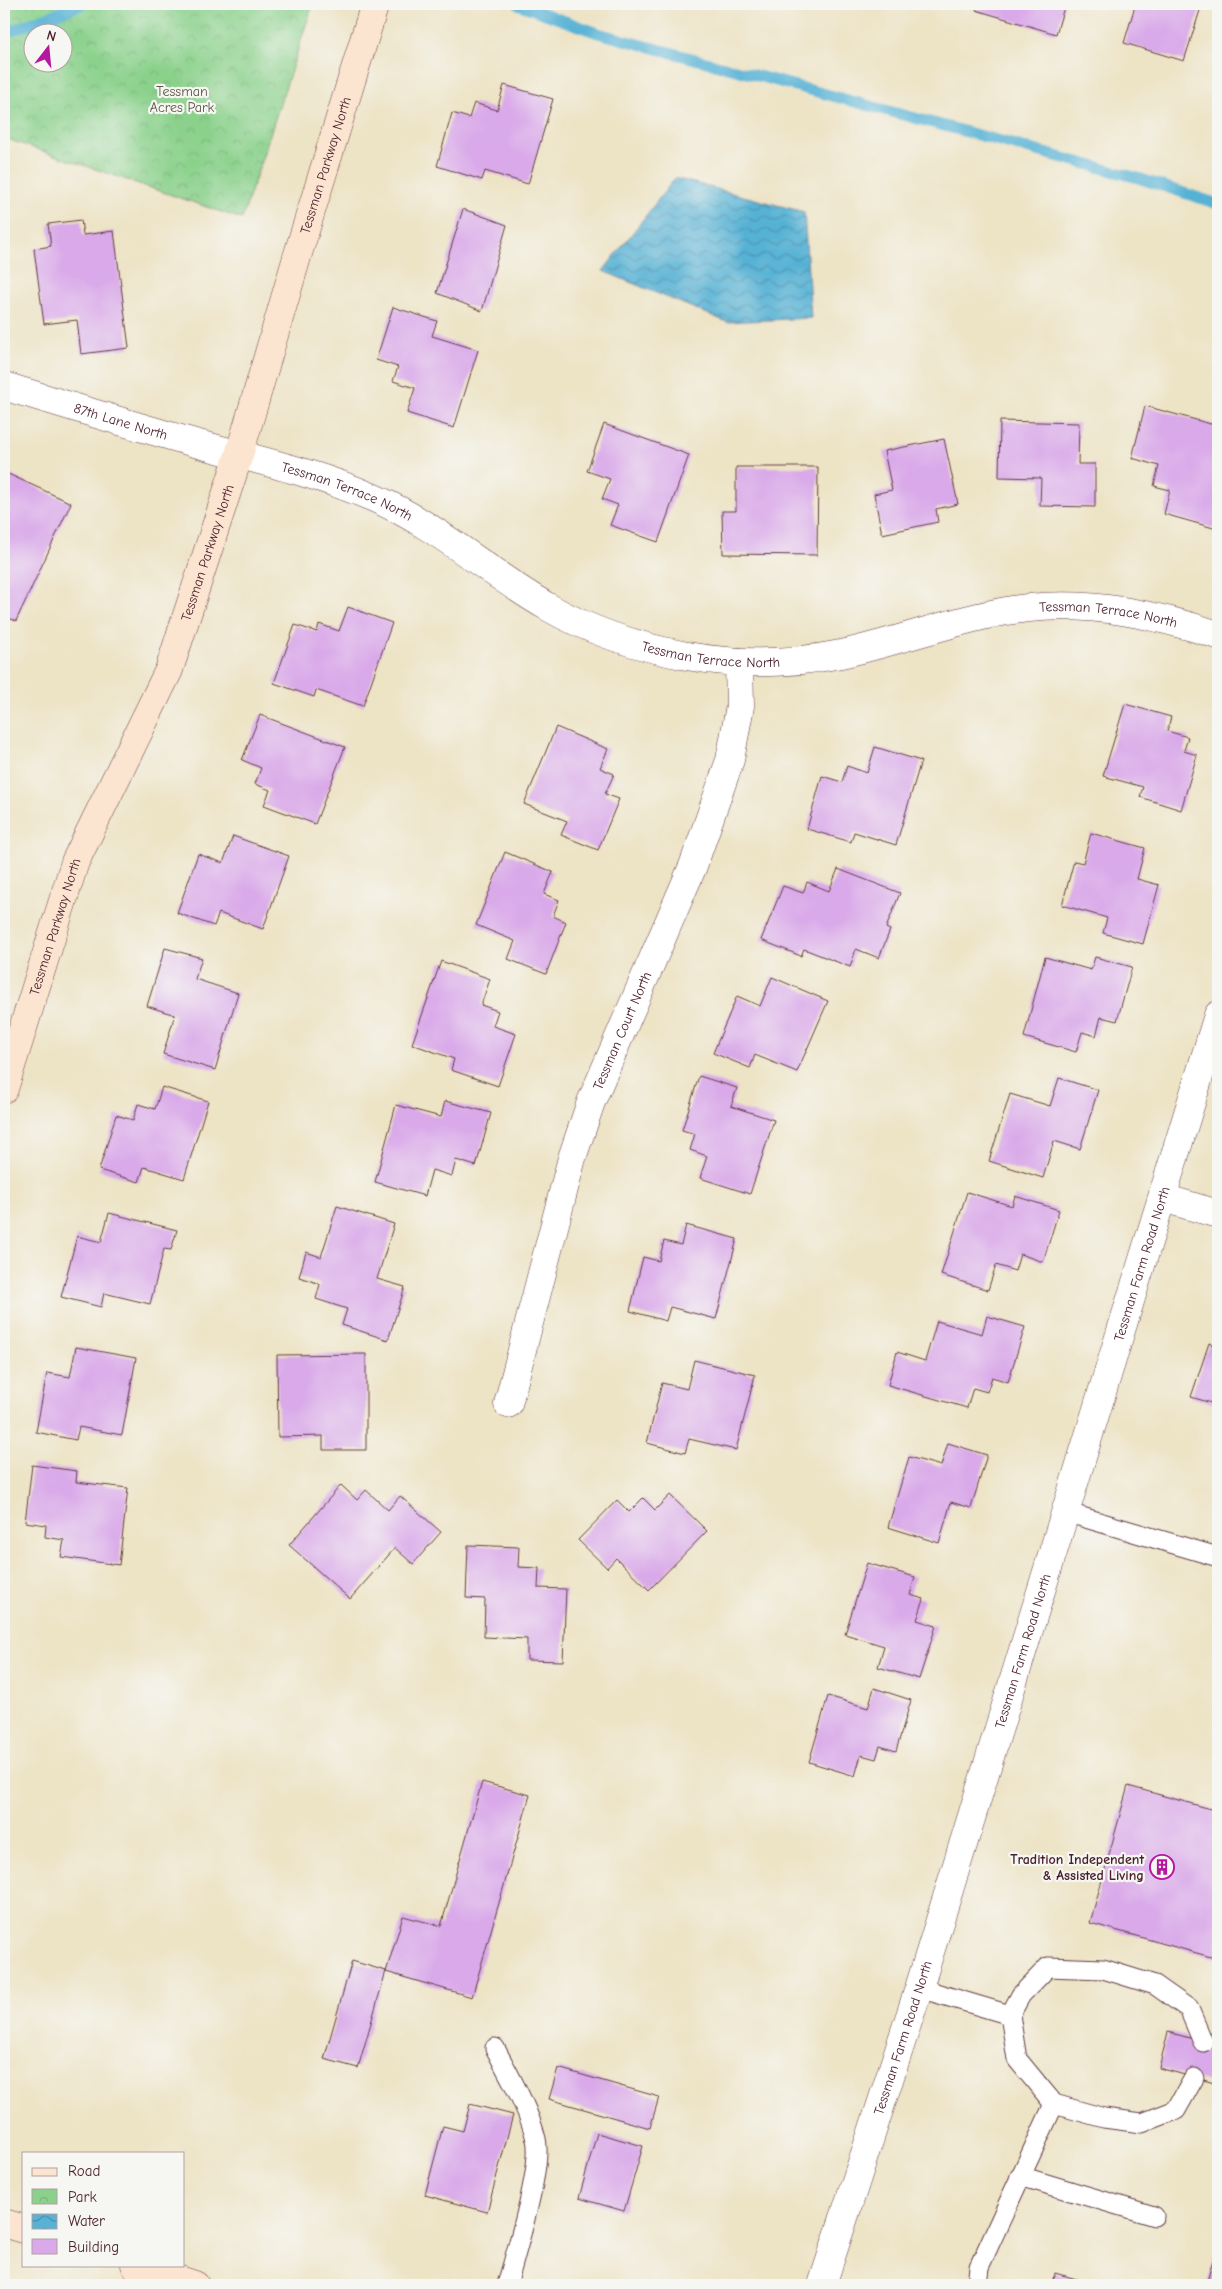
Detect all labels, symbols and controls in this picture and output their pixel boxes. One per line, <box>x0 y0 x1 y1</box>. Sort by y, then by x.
north arrow <box>22 22 72 72</box>
text: N <box>45 27 58 45</box>
park label: Tessman Acres Park <box>150 83 214 116</box>
street label: Tessman Parkway North <box>296 94 354 236</box>
street label: 87th Lane North <box>72 399 170 443</box>
street label: Tessman Terrace North <box>280 458 416 524</box>
street label: Tessman Parkway North <box>177 482 237 623</box>
street label: Tessman Terrace North <box>1039 598 1179 631</box>
street label: Tessman Terrace North <box>640 637 780 671</box>
street label: Tessman Parkway North <box>25 856 84 998</box>
street label: Tessman Court North <box>589 969 655 1092</box>
street label: Tessman Farm Road North <box>1110 1184 1173 1343</box>
street label: Tessman Farm Road North <box>991 1571 1054 1730</box>
place label: Tradition Independent & Assisted Living <box>1010 1851 1144 1884</box>
building icon: Tradition Independent & Assisted Living <box>1149 1854 1175 1880</box>
street label: Tessman Farm Road North <box>870 1959 935 2117</box>
legend <box>22 2152 185 2266</box>
text: Road <box>68 2162 100 2180</box>
text: Park <box>68 2188 97 2206</box>
text: Water <box>68 2212 105 2230</box>
text: Building <box>68 2238 119 2256</box>

